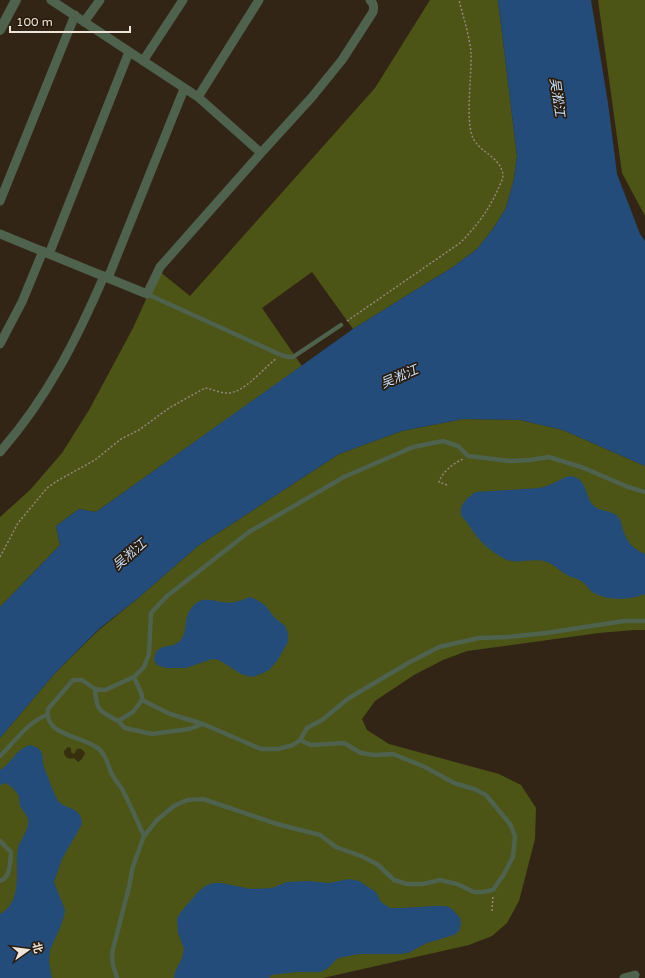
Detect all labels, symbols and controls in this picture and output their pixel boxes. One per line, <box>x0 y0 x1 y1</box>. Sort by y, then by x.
scale bar <box>10 8 130 34</box>
text: 100 m <box>16 15 53 29</box>
water label: 吴淞江 <box>546 77 568 120</box>
water label: 吴淞江 <box>378 361 422 392</box>
water label: 吴淞江 <box>110 535 151 574</box>
north arrow <box>8 930 48 970</box>
text: 北 <box>30 941 45 955</box>

